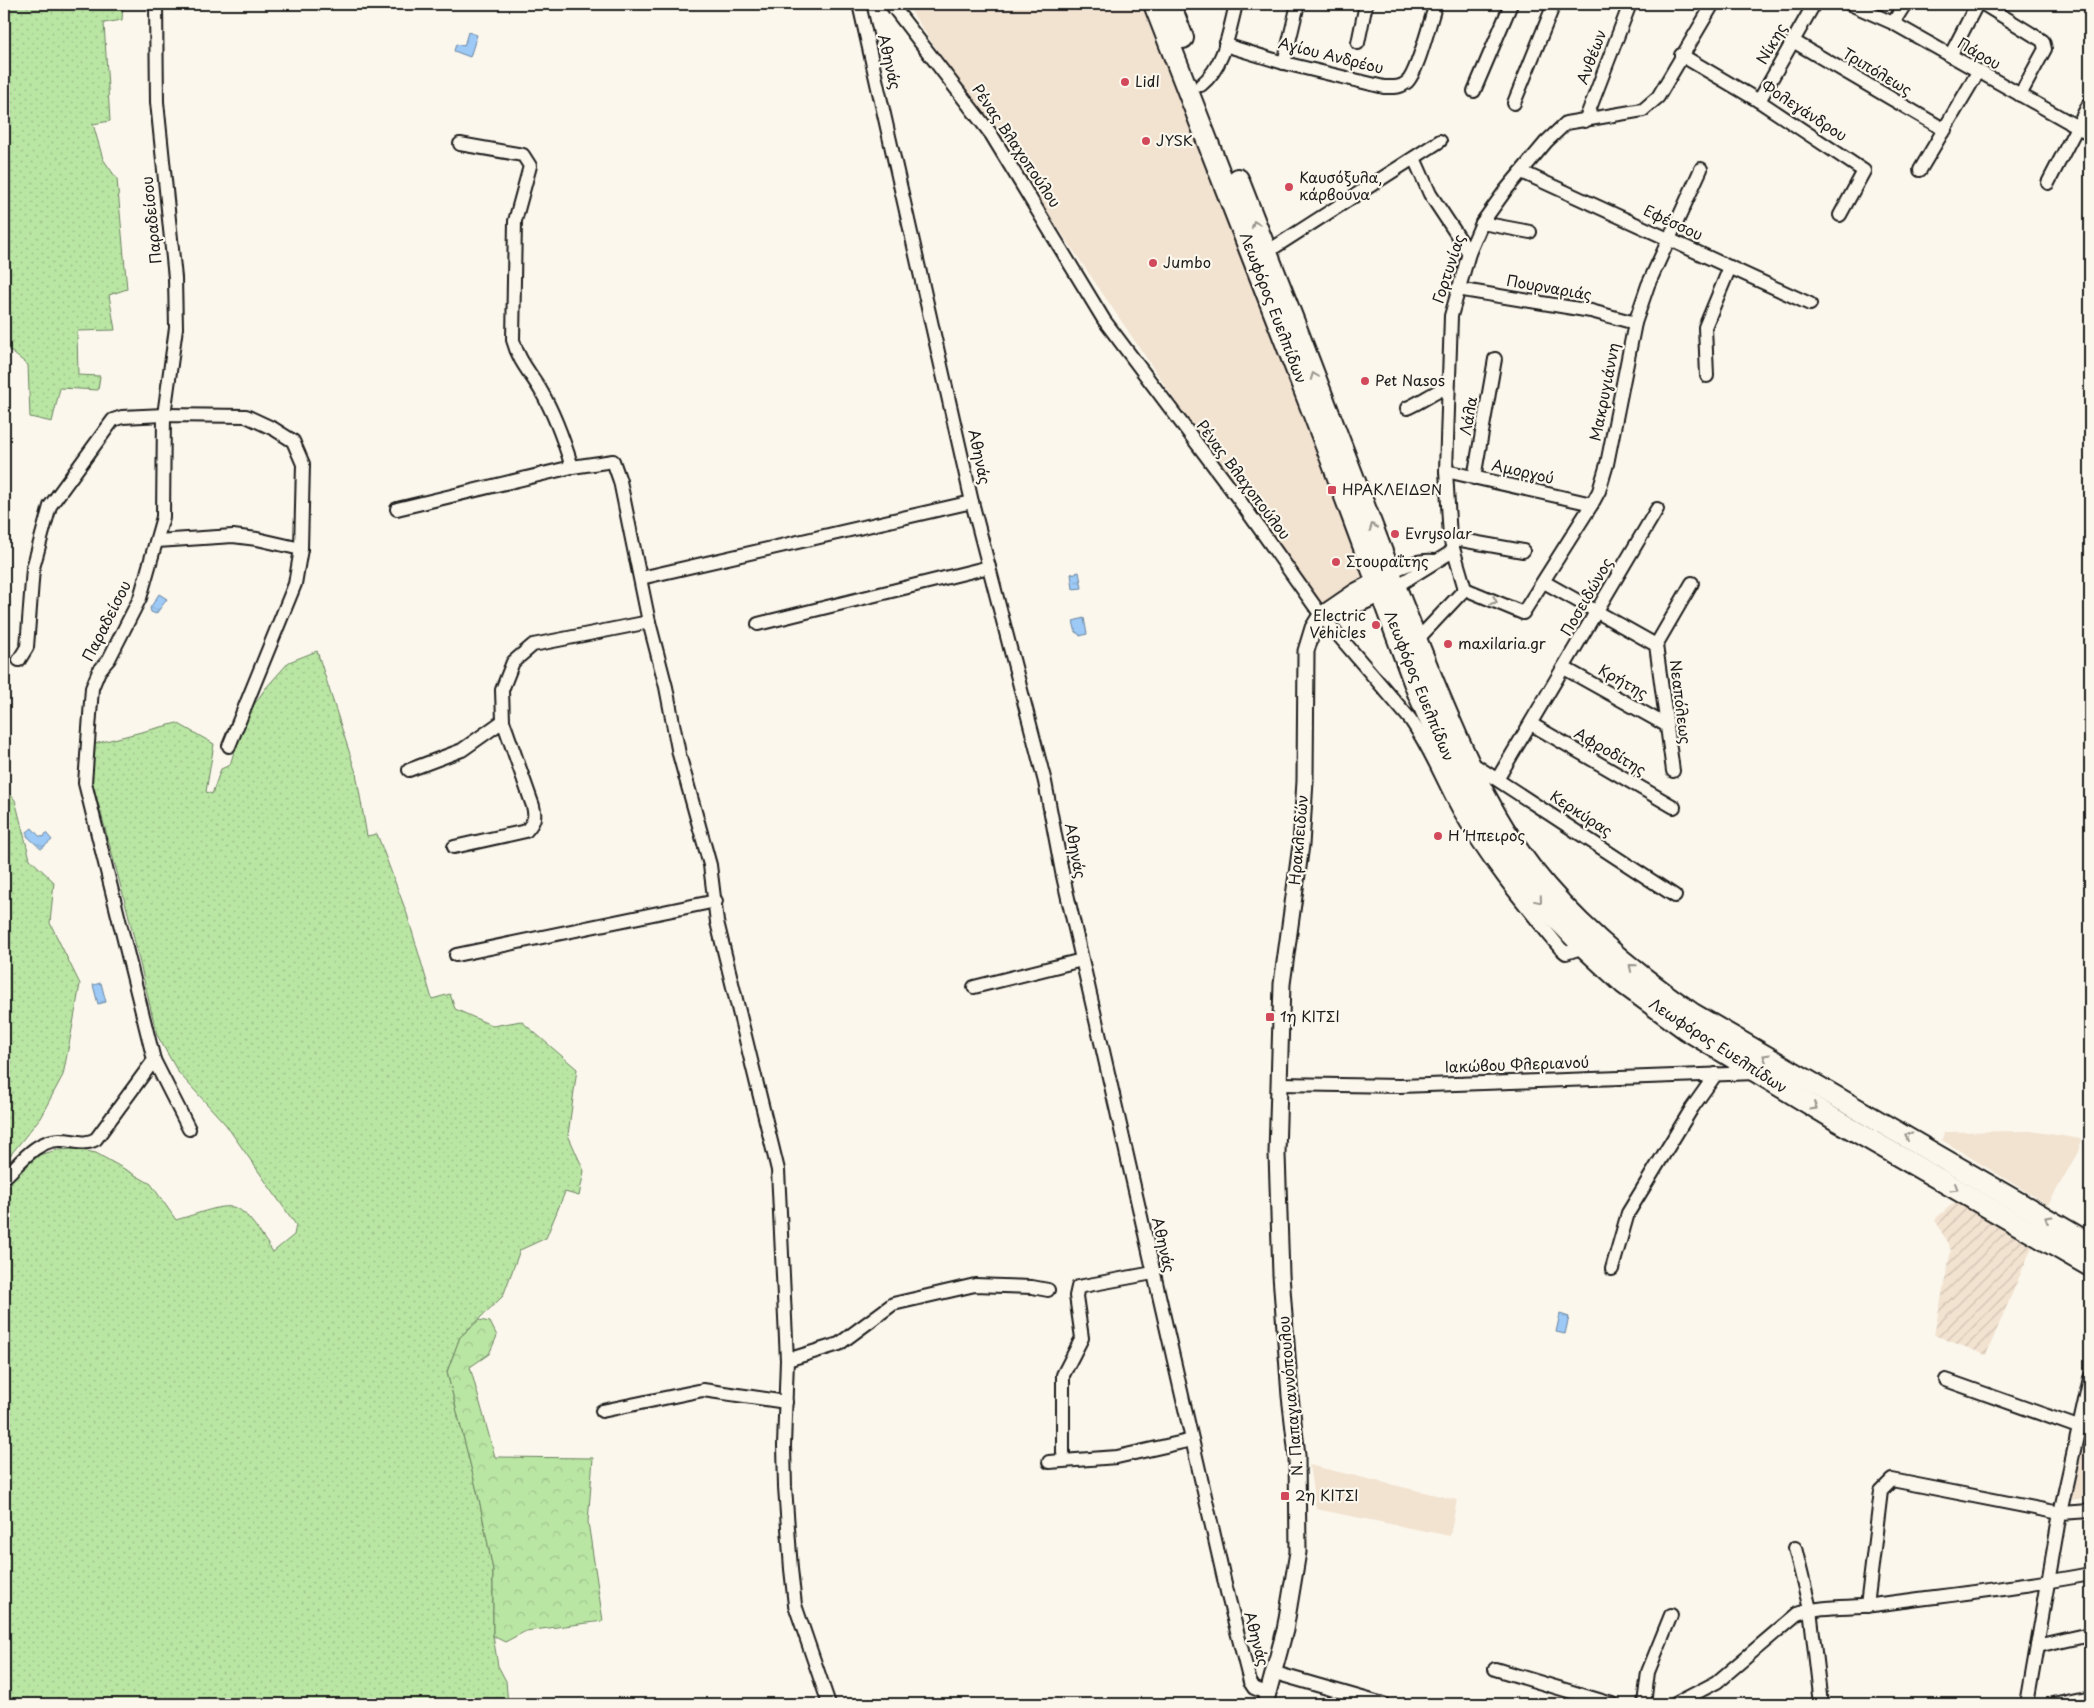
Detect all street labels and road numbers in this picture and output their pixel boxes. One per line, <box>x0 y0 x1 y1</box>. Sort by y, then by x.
street label: Νίκης <box>1750 18 1792 68</box>
street label: Ανθέων <box>1570 26 1612 87</box>
street label: Αγίου Ανδρέου <box>1276 30 1386 79</box>
street label: Πάρου <box>1954 31 2006 74</box>
street label: Αθηνάς <box>873 32 908 92</box>
street label: Τριπόλεως <box>1839 41 1917 101</box>
street label: Φολεγάνδρου <box>1757 73 1852 146</box>
street label: Ρένας Βλαχοπούλου <box>967 79 1067 212</box>
street label: Παραδείσου <box>134 175 167 265</box>
street label: Εφέσσου <box>1640 198 1707 245</box>
street label: Λεωφόρος Ευελπίδων <box>1235 228 1314 386</box>
street label: Γορτυνίας <box>1426 231 1470 306</box>
street label: Πουρναριάς <box>1505 268 1594 305</box>
street label: Μακρυγιάννη <box>1583 340 1624 443</box>
street label: Λάλα <box>1453 394 1482 437</box>
street label: Ρένας Βλαχοπούλου <box>1191 414 1297 544</box>
street label: Αθηνάς <box>963 427 998 487</box>
street label: Αμοργού <box>1490 452 1557 489</box>
street label: Ποσειδώνος <box>1554 553 1618 640</box>
street label: Παραδείσου <box>75 576 136 665</box>
street label: Λεωφόρος Ευελπίδων <box>1380 607 1461 764</box>
street label: Κρήτης <box>1595 658 1653 704</box>
street label: Νεαπόλεως <box>1665 658 1698 746</box>
street label: Αφροδίτης <box>1571 721 1651 781</box>
street label: Κερκύρας <box>1546 784 1618 842</box>
street label: Ηρακλειδών <box>1282 794 1313 886</box>
street label: Αθηνάς <box>1060 821 1093 881</box>
street label: Λεωφόρος Ευελπίδων <box>1645 991 1792 1098</box>
street label: Ιακώβου Φλεριανού <box>1444 1049 1590 1078</box>
street label: Αθηνάς <box>1147 1215 1182 1275</box>
street label: Ν. Παπαγιαννόπουλου <box>1271 1315 1308 1477</box>
street label: Αθηνάς <box>1239 1609 1276 1669</box>

